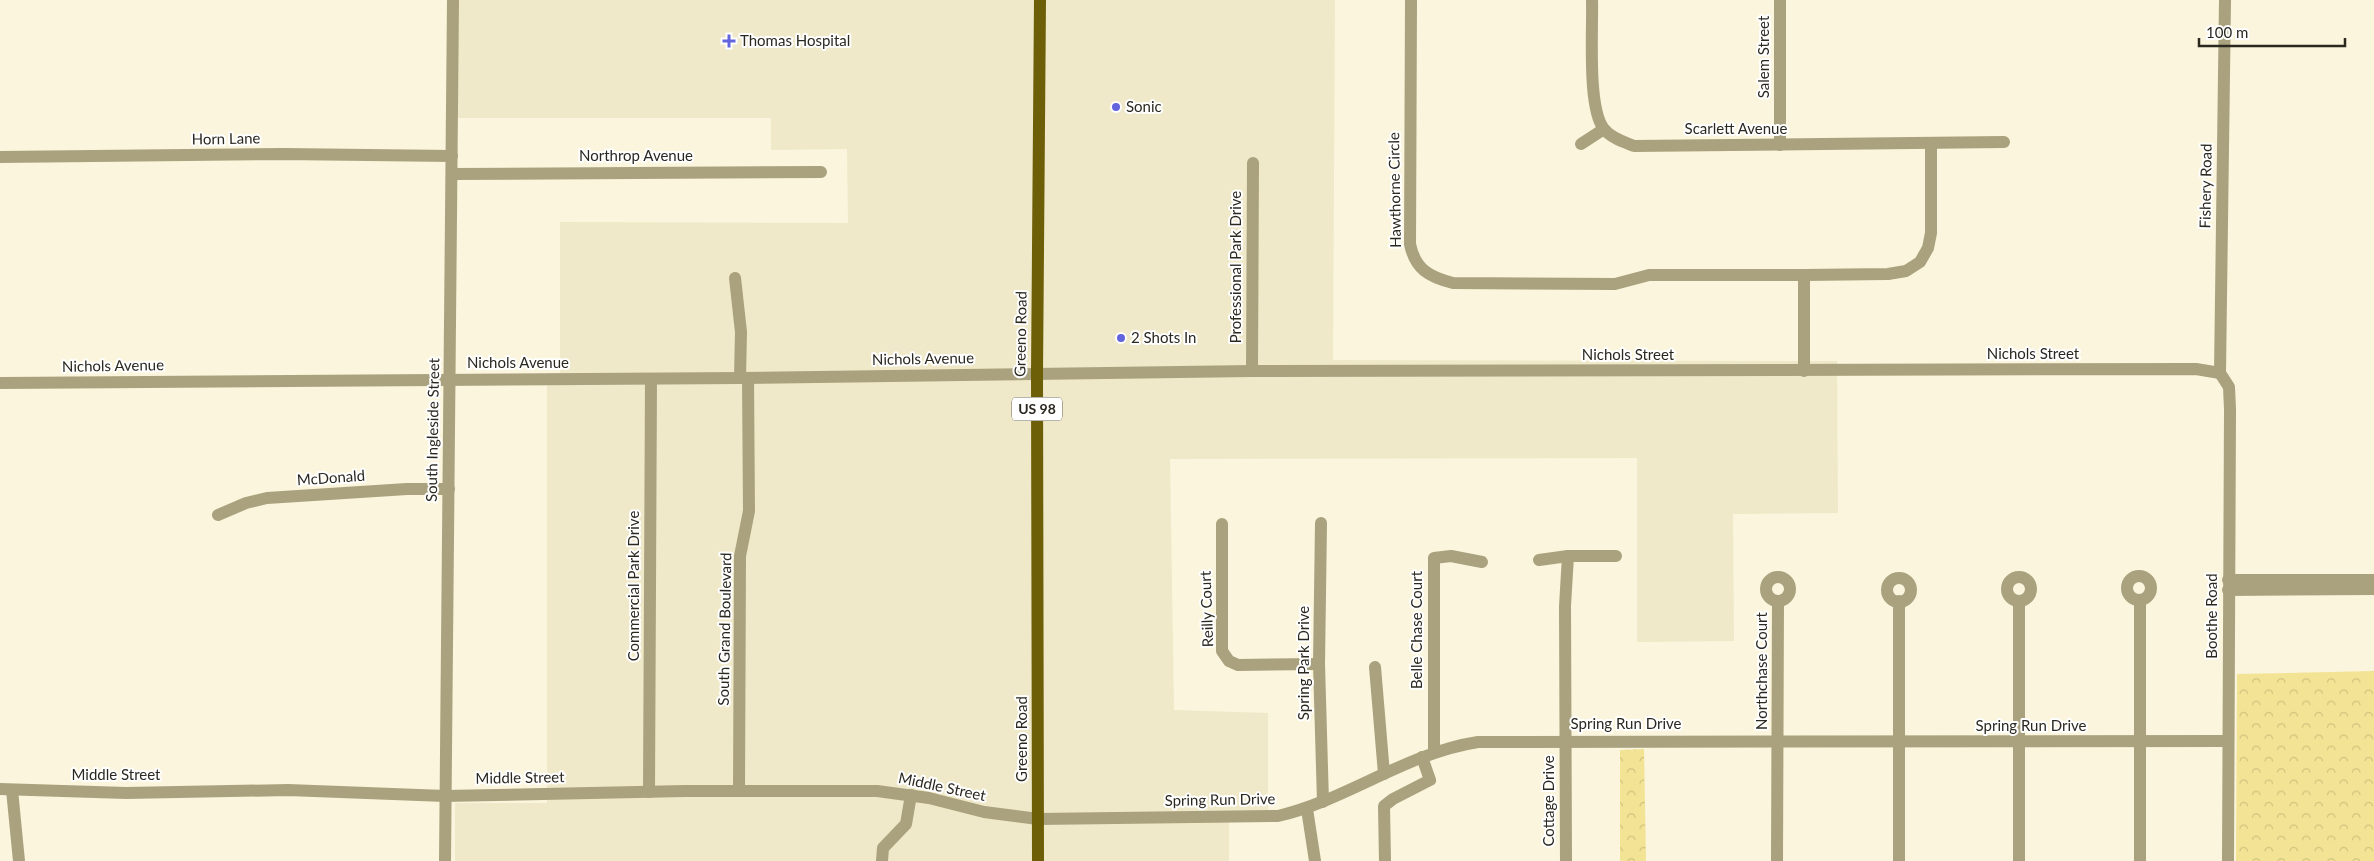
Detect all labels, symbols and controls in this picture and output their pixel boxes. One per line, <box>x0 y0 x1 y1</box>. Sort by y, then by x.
street label: Salem Street <box>1754 15 1772 98</box>
scale bar <box>2199 15 2345 47</box>
text: 100 m <box>2206 23 2248 41</box>
place label: Thomas Hospital <box>740 31 850 49</box>
marker: Thomas Hospital <box>722 34 736 48</box>
place label: Sonic <box>1126 97 1162 115</box>
marker: Sonic <box>1110 101 1122 113</box>
street label: Scarlett Avenue <box>1685 119 1787 137</box>
street label: Horn Lane <box>191 128 261 148</box>
street label: Hawthorne Circle <box>1384 132 1404 248</box>
street label: Fishery Road <box>2195 143 2215 229</box>
street label: Northrop Avenue <box>579 146 693 164</box>
street label: Professional Park Drive <box>1226 191 1244 343</box>
street label: Greeno Road <box>1010 291 1030 377</box>
place label: 2 Shots In <box>1131 328 1196 346</box>
marker: 2 Shots In <box>1115 332 1127 344</box>
street label: Nichols Street <box>1987 344 2080 362</box>
street label: Nichols Street <box>1582 345 1675 363</box>
street label: Nichols Avenue <box>872 348 974 368</box>
street label: Nichols Avenue <box>467 353 569 371</box>
street label: Nichols Avenue <box>62 355 164 375</box>
street label: South Ingleside Street <box>422 357 442 502</box>
road number: US 98 <box>1012 398 1062 420</box>
street label: McDonald <box>296 466 366 488</box>
street label: Commercial Park Drive <box>624 511 642 661</box>
street label: South Grand Boulevard <box>714 552 734 706</box>
street label: Reilly Court <box>1196 570 1216 647</box>
street label: Belle Chase Court <box>1407 570 1425 689</box>
street label: Boothe Road <box>2202 573 2220 659</box>
street label: Spring Park Drive <box>1294 606 1312 720</box>
street label: Northchase Court <box>1752 612 1770 730</box>
street label: Greeno Road <box>1012 696 1030 782</box>
street label: Spring Run Drive <box>1571 714 1682 732</box>
street label: Spring Run Drive <box>1976 716 2087 734</box>
street label: Cottage Drive <box>1539 755 1557 847</box>
street label: Middle Street <box>71 765 161 783</box>
street label: Middle Street <box>475 767 565 787</box>
street label: Middle Street <box>897 768 988 804</box>
street label: Spring Run Drive <box>1164 789 1276 809</box>

